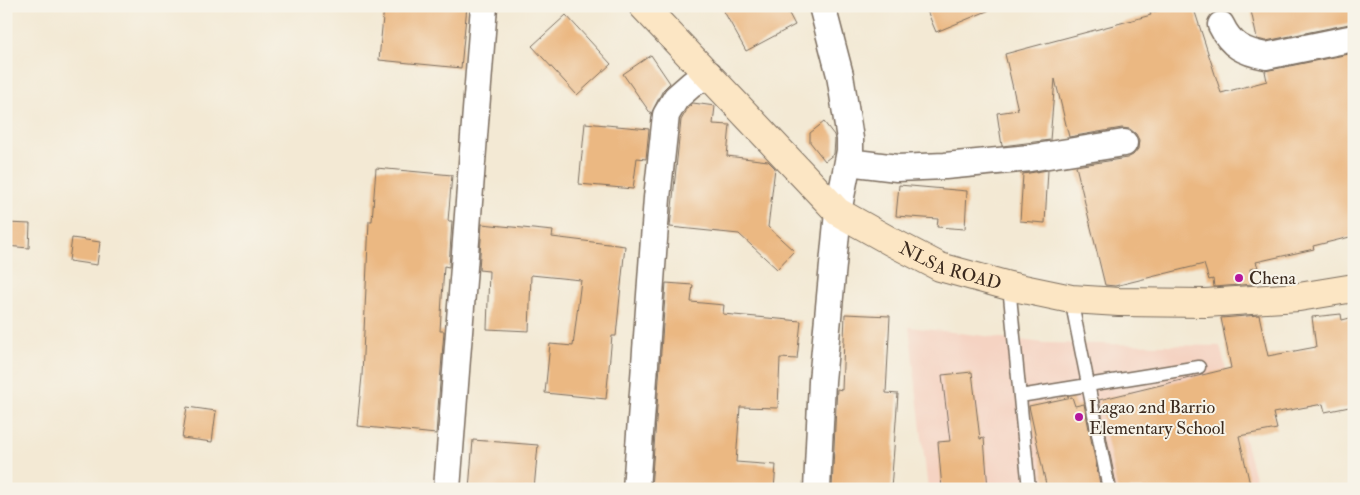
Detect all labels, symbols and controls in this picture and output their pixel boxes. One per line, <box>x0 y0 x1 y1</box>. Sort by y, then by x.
street label: NLSA ROAD <box>895 236 1004 295</box>
place label: Chena <box>1249 267 1296 290</box>
marker: Chena <box>1233 272 1245 284</box>
place label: Lagao 2nd Barrio Elementary School <box>1089 396 1225 440</box>
marker: Lagao 2nd Barrio Elementary School <box>1073 411 1085 423</box>

